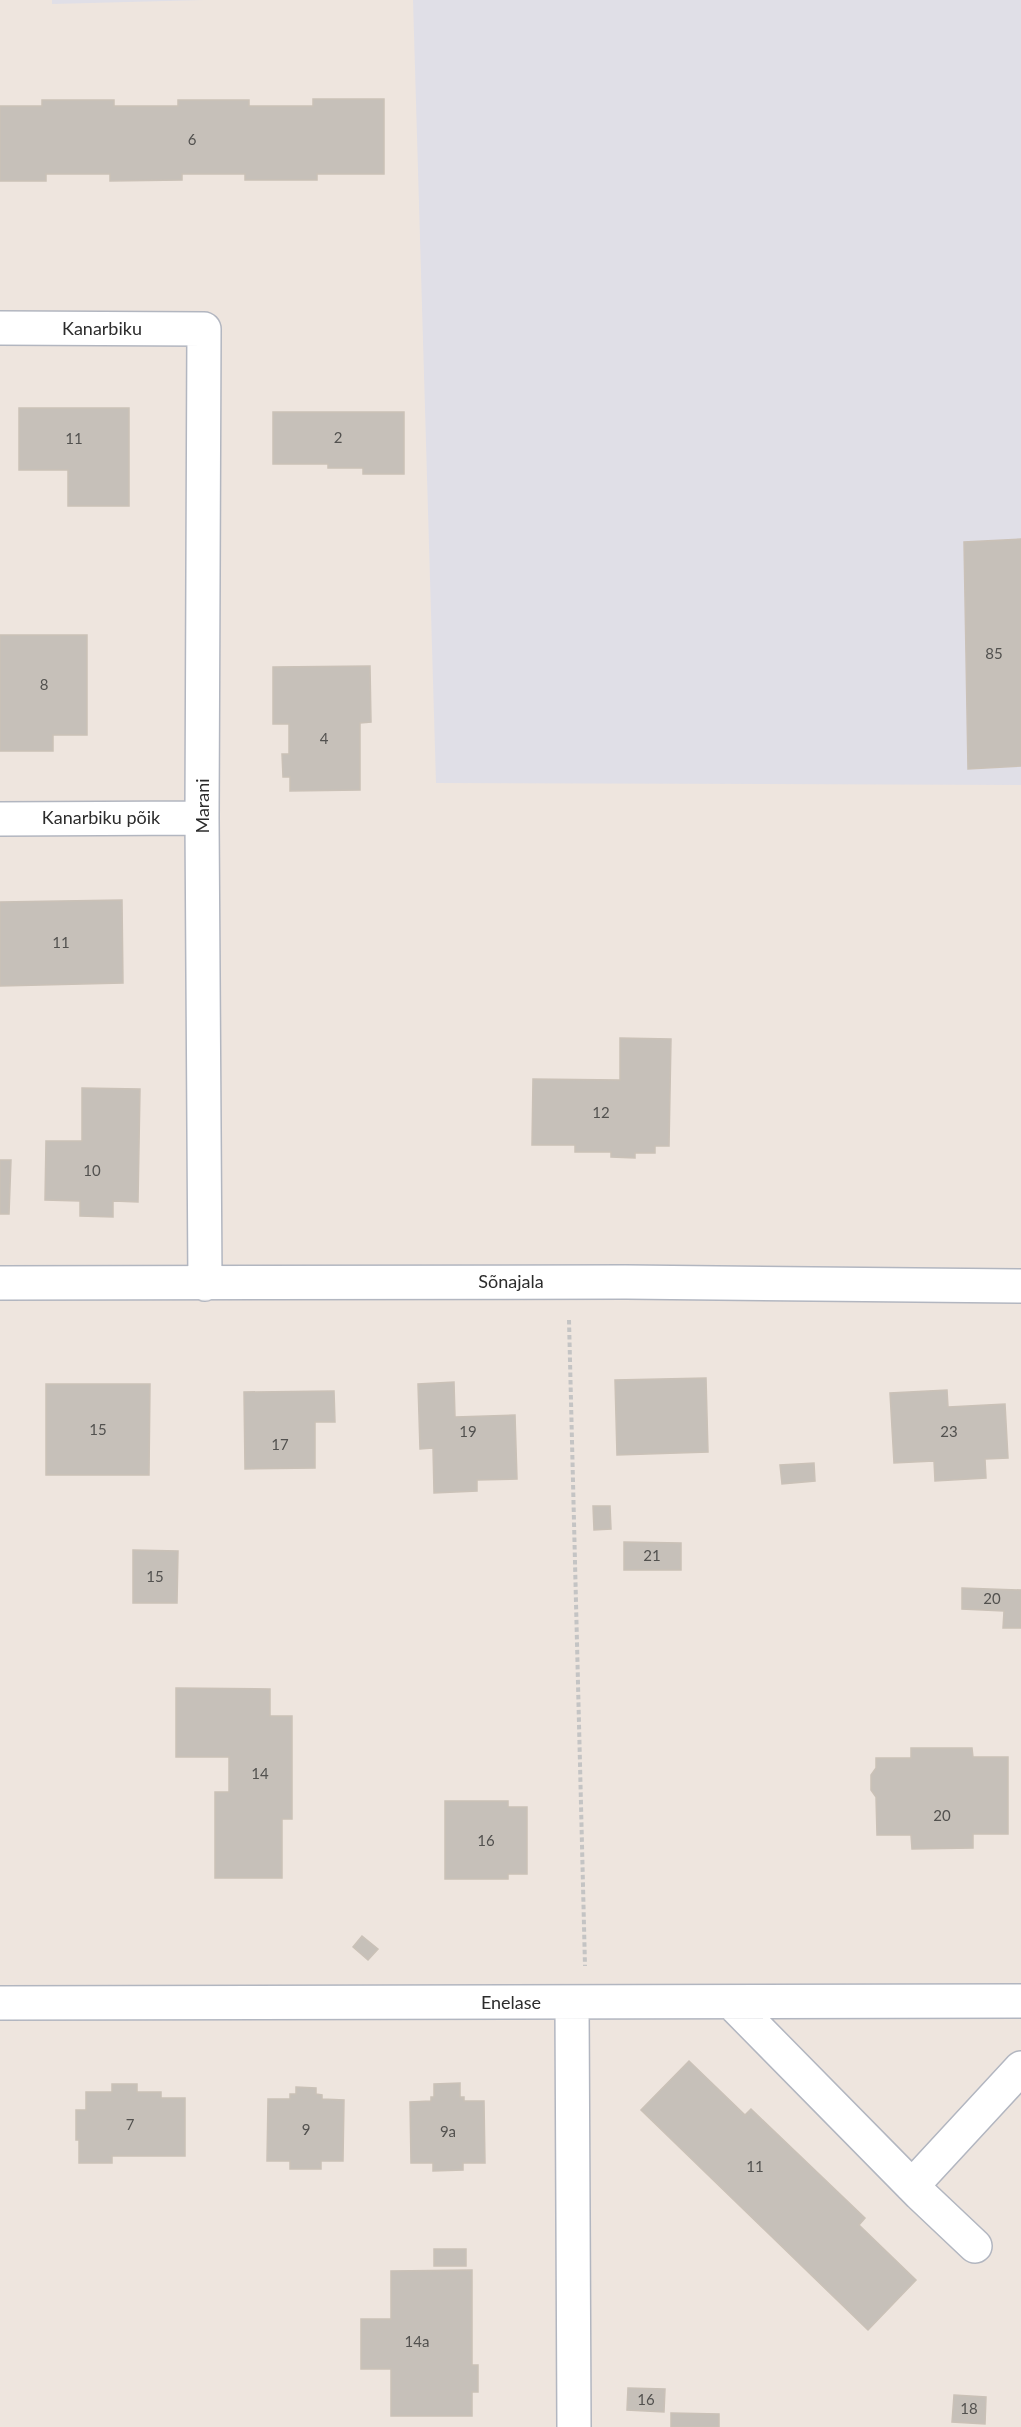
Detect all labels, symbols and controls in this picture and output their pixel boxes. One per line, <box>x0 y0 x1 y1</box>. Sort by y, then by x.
house number: 6 <box>188 130 197 148</box>
street label: Kanarbiku <box>62 317 142 339</box>
house number: 2 <box>334 428 342 446</box>
house number: 11 <box>65 429 83 447</box>
house number: 85 <box>985 644 1003 662</box>
house number: 8 <box>40 675 48 693</box>
house number: 4 <box>320 729 329 747</box>
street label: Marani <box>191 778 213 834</box>
street label: Kanarbiku põik <box>42 806 161 828</box>
house number: 11 <box>52 933 70 951</box>
house number: 12 <box>592 1103 610 1121</box>
house number: 10 <box>83 1161 101 1179</box>
street label: Sõnajala <box>478 1270 544 1292</box>
house number: 15 <box>89 1420 107 1438</box>
house number: 19 <box>459 1422 477 1440</box>
house number: 23 <box>940 1422 958 1440</box>
house number: 17 <box>271 1435 289 1453</box>
house number: 21 <box>643 1546 661 1564</box>
house number: 15 <box>146 1567 164 1585</box>
house number: 20 <box>983 1589 1001 1607</box>
house number: 14 <box>251 1764 269 1782</box>
house number: 20 <box>933 1806 951 1824</box>
house number: 16 <box>477 1831 495 1849</box>
street label: Enelase <box>481 1991 541 2013</box>
house number: 7 <box>126 2115 135 2133</box>
house number: 9 <box>302 2120 310 2138</box>
house number: 9a <box>440 2122 456 2140</box>
house number: 11 <box>746 2157 764 2175</box>
house number: 14a <box>405 2332 429 2350</box>
house number: 16 <box>637 2390 655 2408</box>
house number: 18 <box>960 2399 978 2417</box>

